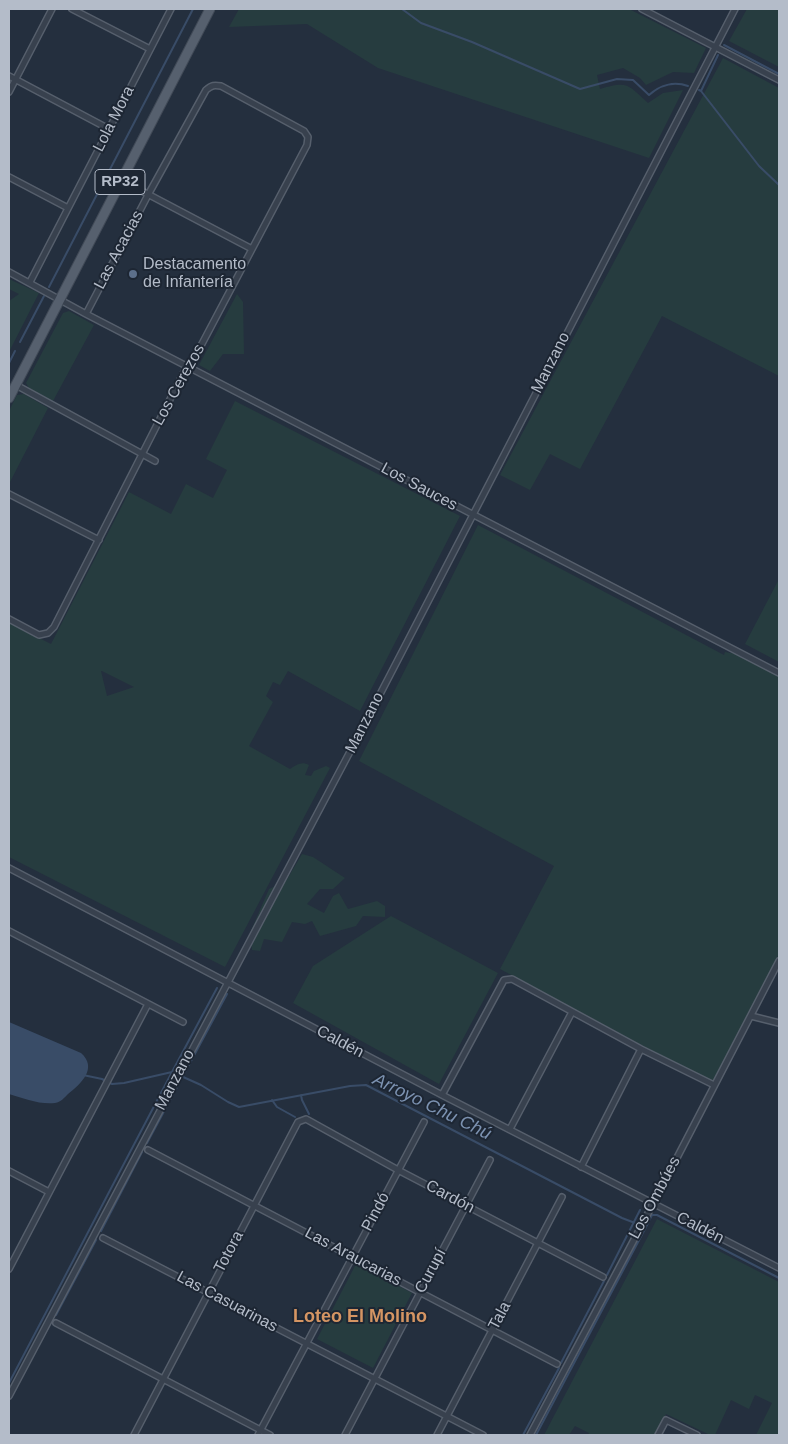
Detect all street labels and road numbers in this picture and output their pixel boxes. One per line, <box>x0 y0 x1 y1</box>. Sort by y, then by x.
street label: Lola Mora <box>89 83 139 155</box>
road number: RP32 <box>95 170 145 194</box>
street label: Las Acacias <box>90 207 148 293</box>
street label: Manzano <box>528 329 574 397</box>
street label: Los Cerezos <box>149 341 209 429</box>
street label: Los Sauces <box>378 459 460 515</box>
street label: Manzano <box>342 689 388 757</box>
street label: Caldén <box>313 1022 367 1062</box>
street label: Manzano <box>151 1046 199 1114</box>
street label: Los Ombúes <box>625 1153 685 1243</box>
street label: Cardón <box>422 1176 478 1218</box>
street label: Pindó <box>358 1189 394 1235</box>
street label: Caldén <box>673 1208 727 1248</box>
street label: Las Araucarias <box>301 1223 405 1291</box>
street label: Totora <box>210 1228 248 1276</box>
street label: Curupí <box>411 1245 451 1297</box>
street label: Las Casuarinas <box>173 1267 281 1337</box>
street label: Tala <box>485 1299 515 1333</box>

